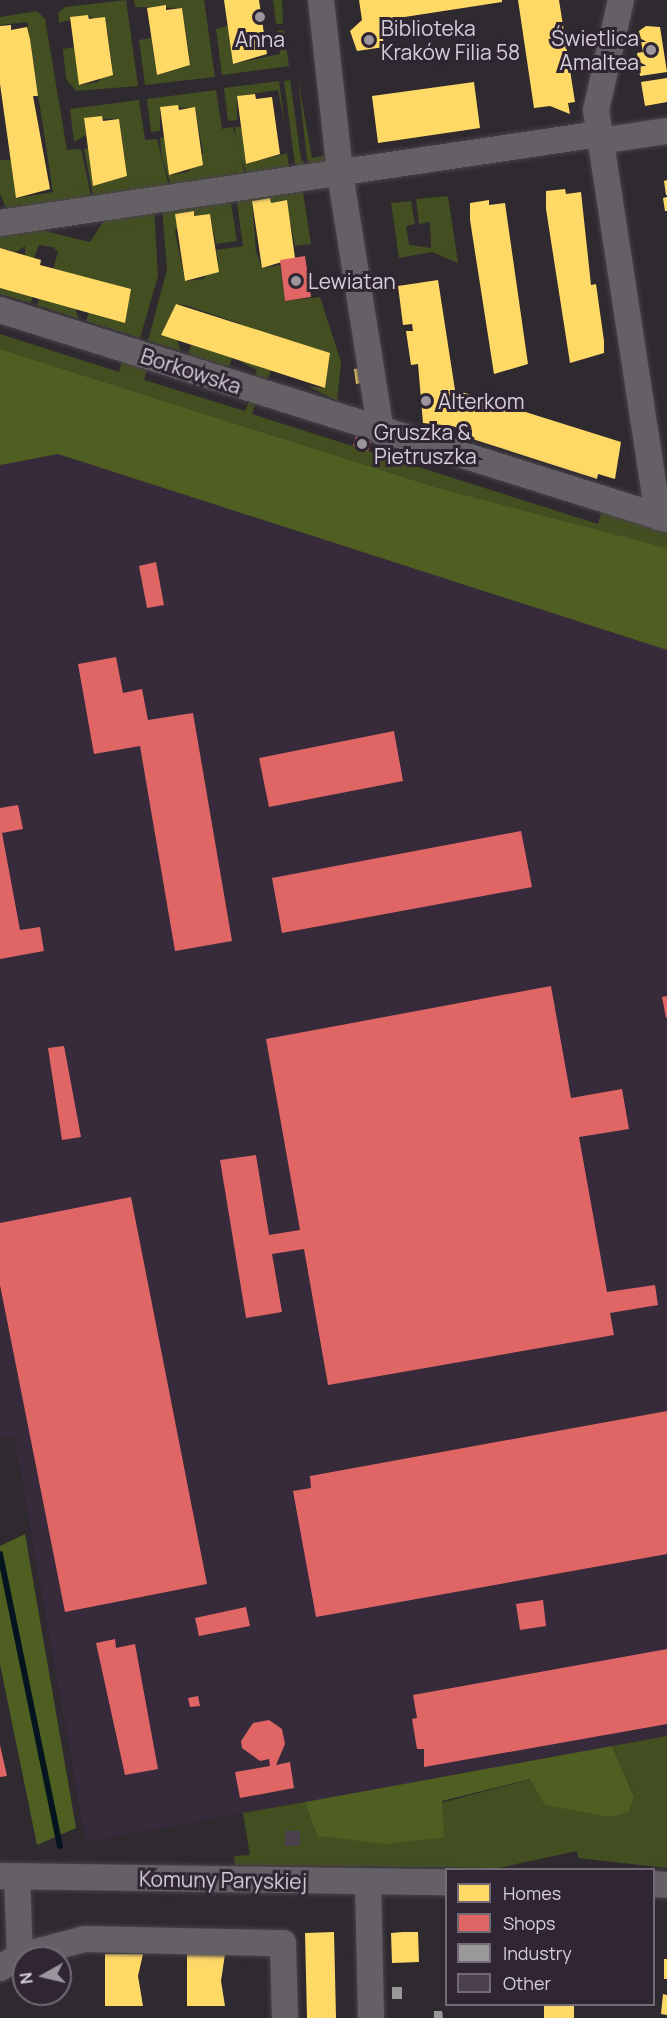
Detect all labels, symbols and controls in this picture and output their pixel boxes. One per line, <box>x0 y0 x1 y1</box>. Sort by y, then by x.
marker: Anna <box>253 10 267 24</box>
place label: Biblioteka Kraków Filia 58 <box>381 15 520 65</box>
place label: Świetlica Amaltea <box>551 25 639 75</box>
place label: Anna <box>235 26 285 52</box>
marker: Biblioteka Kraków Filia 58 <box>362 33 376 47</box>
marker: Świetlica Amaltea <box>644 43 658 57</box>
place label: Lewiatan <box>308 268 396 294</box>
marker: Lewiatan <box>289 274 303 288</box>
street label: Borkowska <box>138 343 244 399</box>
place label: Alterkom <box>438 388 524 414</box>
marker: Alterkom <box>419 394 433 408</box>
place label: Gruszka & Pietruszka <box>374 419 477 469</box>
marker: Gruszka & Pietruszka <box>355 437 369 451</box>
street label: Komuny Paryskiej <box>139 1866 307 1894</box>
legend <box>445 1868 655 2006</box>
text: Homes <box>503 1881 561 1905</box>
text: Shops <box>503 1911 555 1935</box>
text: Industry <box>503 1941 572 1965</box>
north arrow <box>12 1946 72 2006</box>
text: N <box>14 1971 38 1985</box>
text: Other <box>503 1971 551 1995</box>

